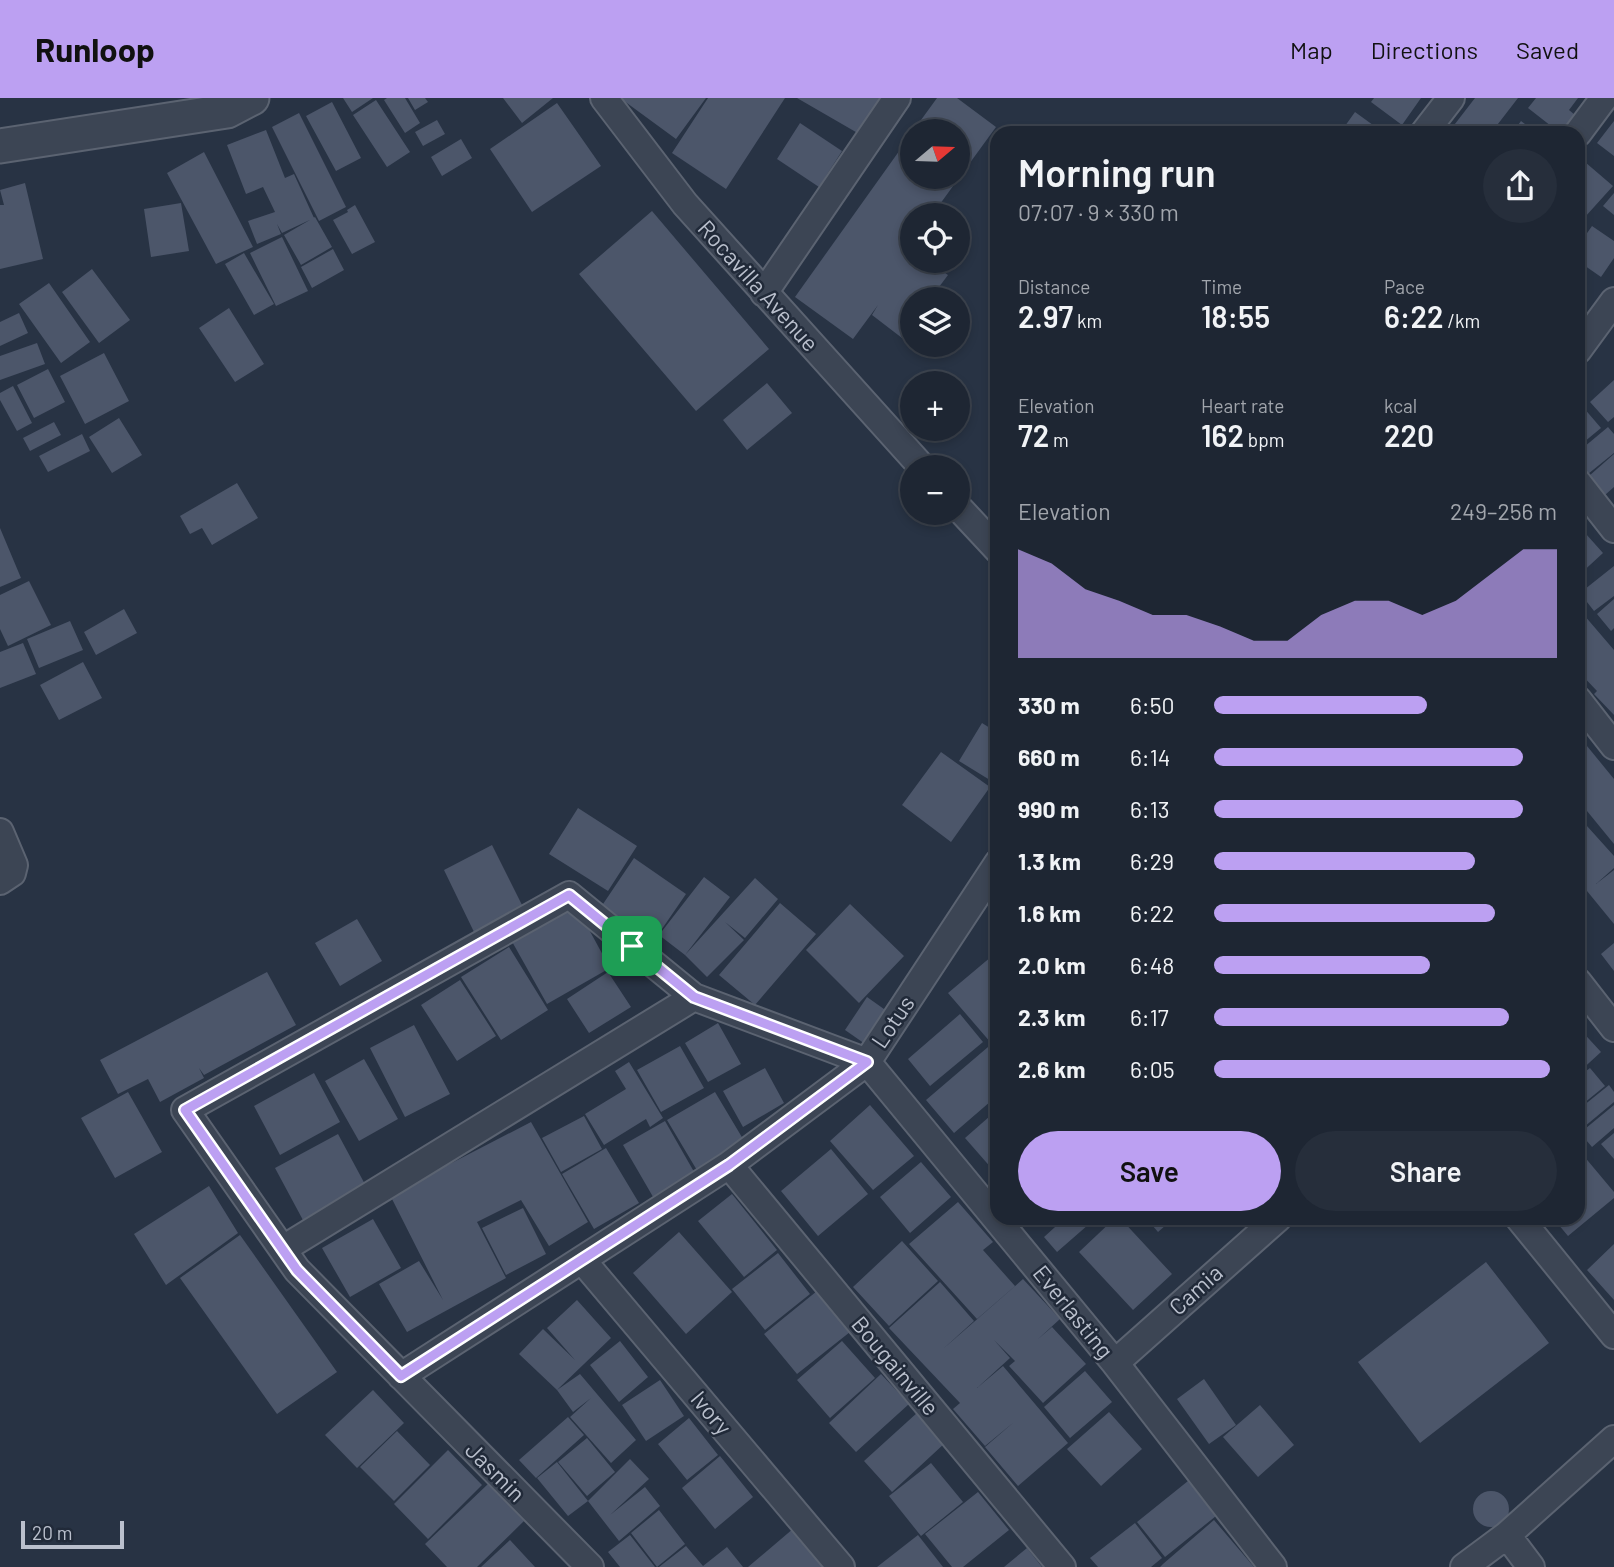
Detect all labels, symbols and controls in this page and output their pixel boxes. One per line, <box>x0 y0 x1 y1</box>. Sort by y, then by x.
text: Runloop <box>35 29 155 69</box>
text: Map <box>1290 35 1333 64</box>
text: Directions <box>1371 35 1478 64</box>
text: Saved <box>1516 35 1579 64</box>
north arrow <box>900 119 970 189</box>
map controls <box>900 119 970 525</box>
text: Morning run <box>1018 149 1216 195</box>
button: share <box>1483 149 1557 223</box>
text: 07:07 · 9 × 330 m <box>1018 198 1179 226</box>
button: locate <box>900 203 970 273</box>
street label: Rocavilla Avenue <box>692 214 825 357</box>
text: Distance <box>1018 275 1090 298</box>
text: Time <box>1201 275 1242 298</box>
text: Pace <box>1384 275 1425 298</box>
button: layers <box>900 287 970 357</box>
text: 2.97 <box>1018 298 1073 334</box>
text: 18:55 <box>1201 298 1270 334</box>
text: 6:22 <box>1384 298 1444 334</box>
text: km <box>1073 309 1102 332</box>
text: /km <box>1444 309 1480 332</box>
button: + <box>900 371 970 441</box>
text: Elevation <box>1018 394 1095 417</box>
text: Heart rate <box>1201 394 1284 417</box>
text: kcal <box>1384 394 1417 417</box>
text: 72 <box>1018 417 1049 453</box>
text: 162 <box>1201 417 1244 453</box>
text: 220 <box>1384 417 1434 453</box>
text: m <box>1049 428 1069 451</box>
text: bpm <box>1244 428 1284 451</box>
button: − <box>900 455 970 525</box>
text: Elevation <box>1018 497 1111 525</box>
text: 249–256 m <box>1450 497 1557 525</box>
text: 330 m <box>1018 691 1080 719</box>
text: 6:50 <box>1130 691 1174 719</box>
text: 660 m <box>1018 743 1080 771</box>
text: 6:14 <box>1130 743 1170 771</box>
text: 990 m <box>1018 795 1079 823</box>
text: 6:13 <box>1130 795 1170 823</box>
text: 1.3 km <box>1018 847 1081 875</box>
text: 6:29 <box>1130 847 1174 875</box>
text: 1.6 km <box>1018 899 1081 927</box>
text: 6:22 <box>1130 899 1174 927</box>
pin <box>602 916 662 976</box>
icon: arrive <box>613 927 651 965</box>
text: 2.0 km <box>1018 951 1086 979</box>
text: 6:48 <box>1130 951 1174 979</box>
street label: Lotus <box>865 990 920 1053</box>
text: 2.3 km <box>1018 1003 1086 1031</box>
text: 6:17 <box>1130 1003 1169 1031</box>
text: 2.6 km <box>1018 1055 1086 1083</box>
text: 6:05 <box>1130 1055 1174 1083</box>
button: Save <box>1018 1131 1281 1211</box>
button: Share <box>1295 1131 1557 1211</box>
street label: Camia <box>1163 1258 1228 1320</box>
street label: Everlasting <box>1028 1259 1120 1364</box>
street label: Bougainville <box>846 1310 945 1421</box>
street label: Ivory <box>685 1385 738 1440</box>
street label: Jasmin <box>460 1435 532 1507</box>
scale bar <box>21 1518 124 1550</box>
text: 20 m <box>32 1521 72 1544</box>

